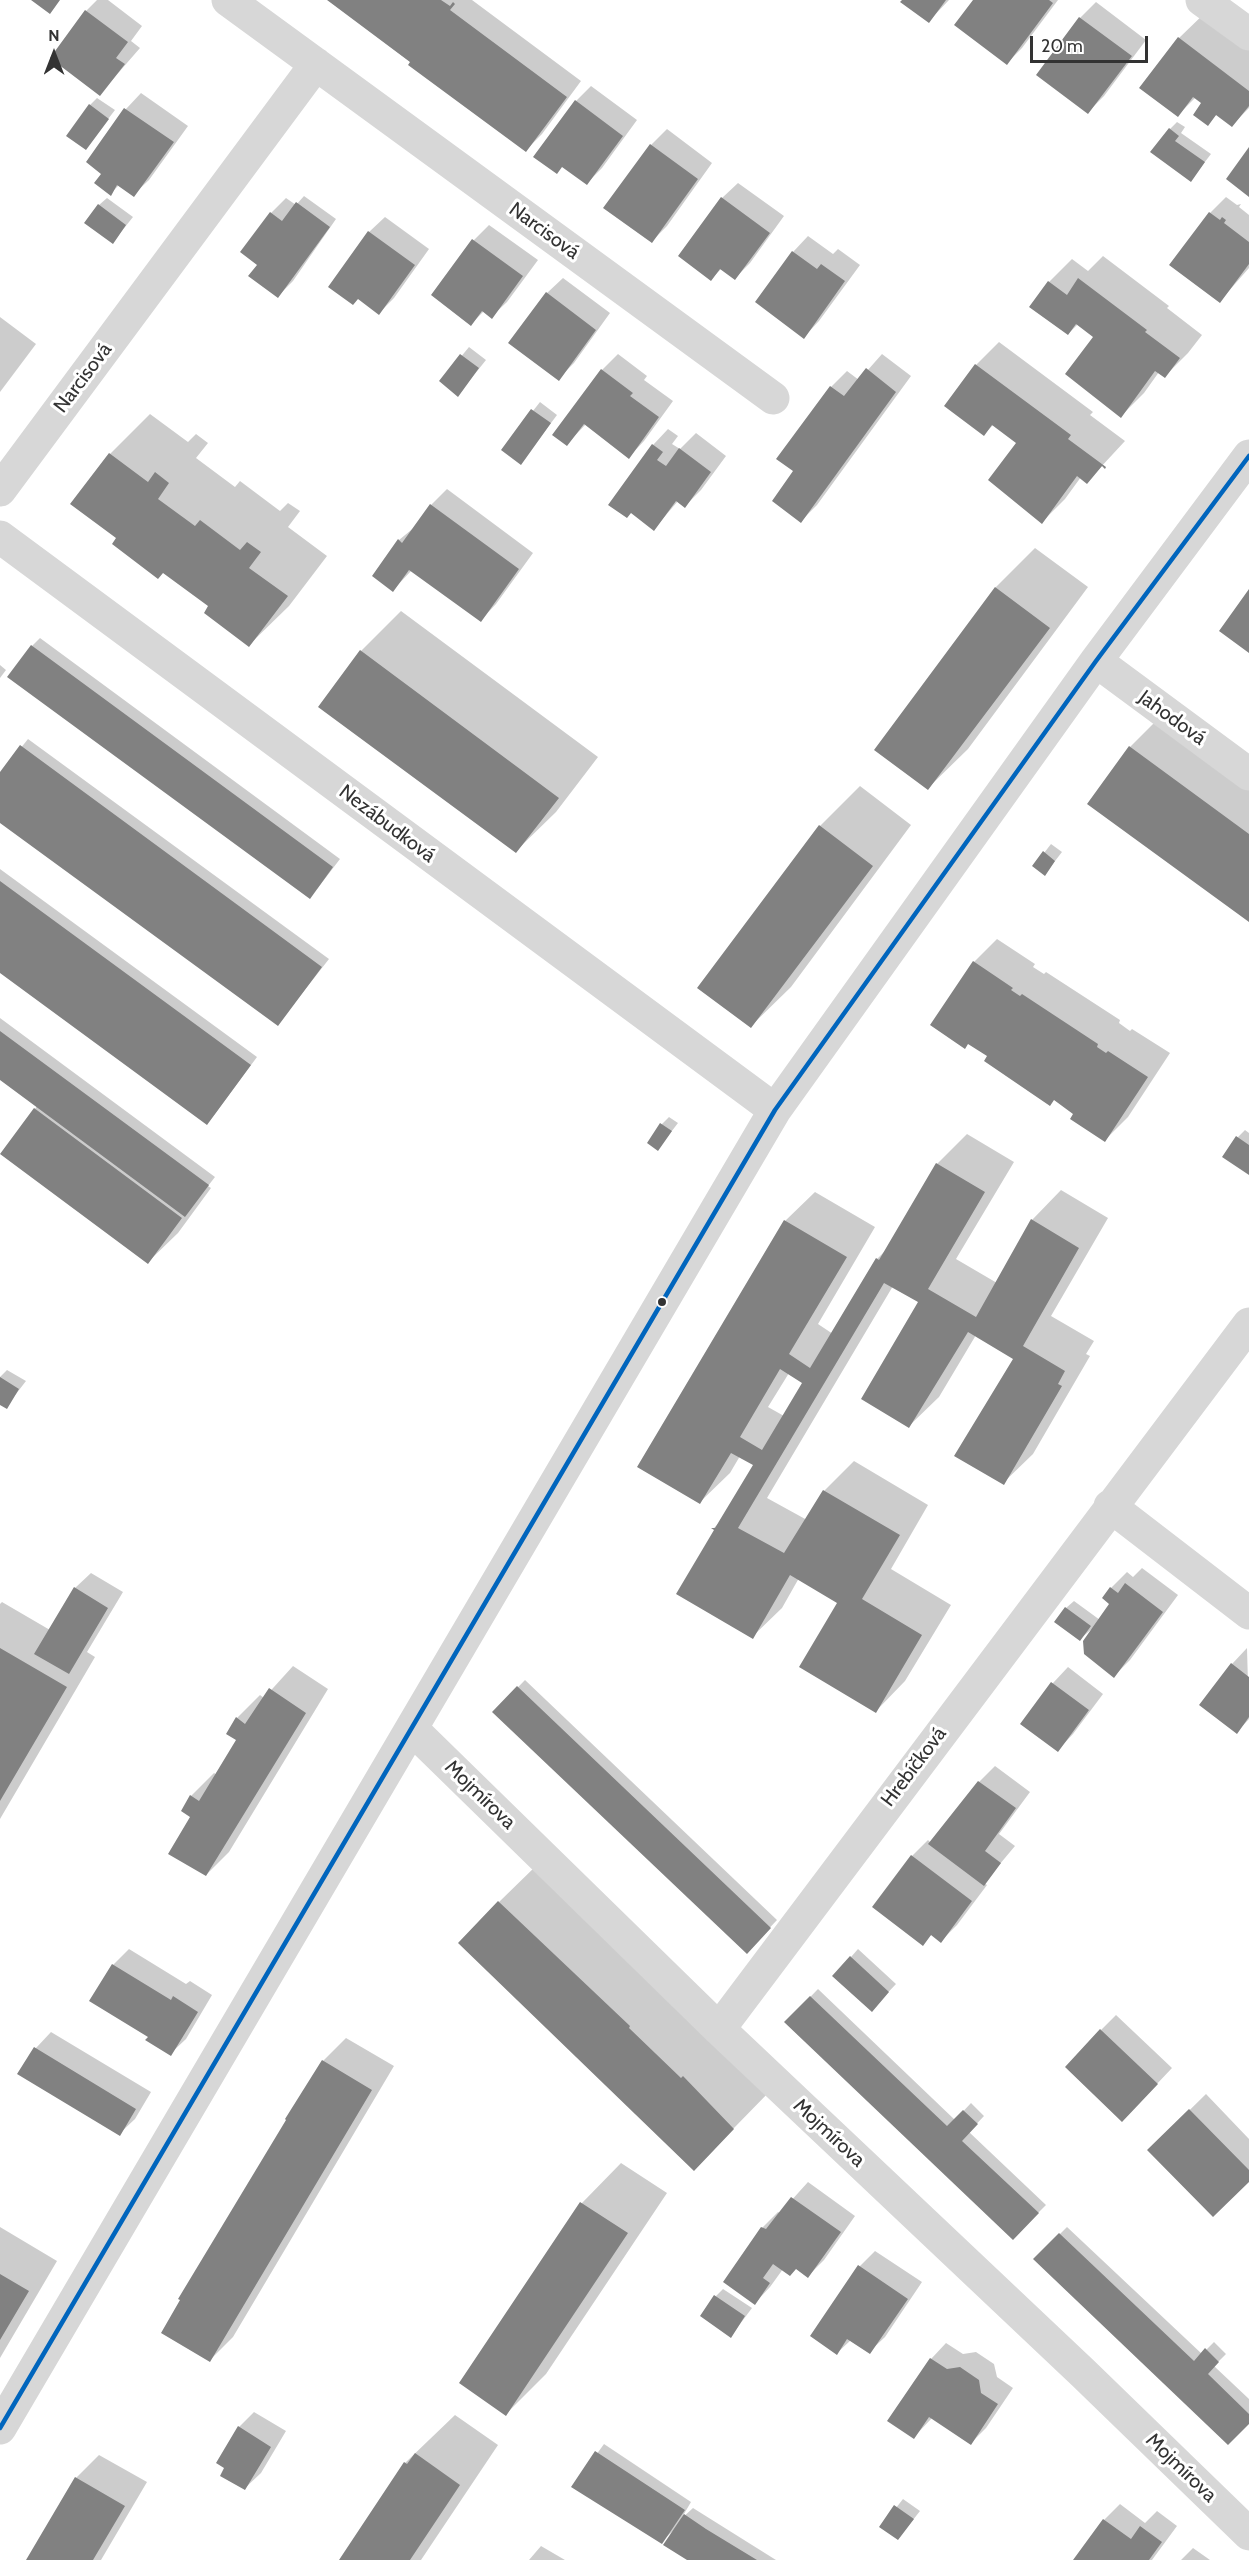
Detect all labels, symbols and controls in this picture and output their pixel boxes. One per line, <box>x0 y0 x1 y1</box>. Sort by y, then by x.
north arrow <box>24 24 84 84</box>
scale bar <box>1033 24 1152 62</box>
text: N <box>48 26 60 45</box>
text: 20 m <box>1041 35 1083 57</box>
street label: Narcisová <box>504 197 584 265</box>
street label: Narcisová <box>49 338 117 418</box>
street label: Jahodová <box>1134 685 1210 751</box>
street label: Nezábudková <box>334 780 440 868</box>
unlabelled marker <box>656 1296 668 1308</box>
street label: Hrebíčková <box>876 1723 952 1811</box>
street label: Mojmírova <box>440 1755 520 1835</box>
street label: Mojmírova <box>788 2094 870 2172</box>
street label: Mojmírova <box>1141 2428 1221 2508</box>

